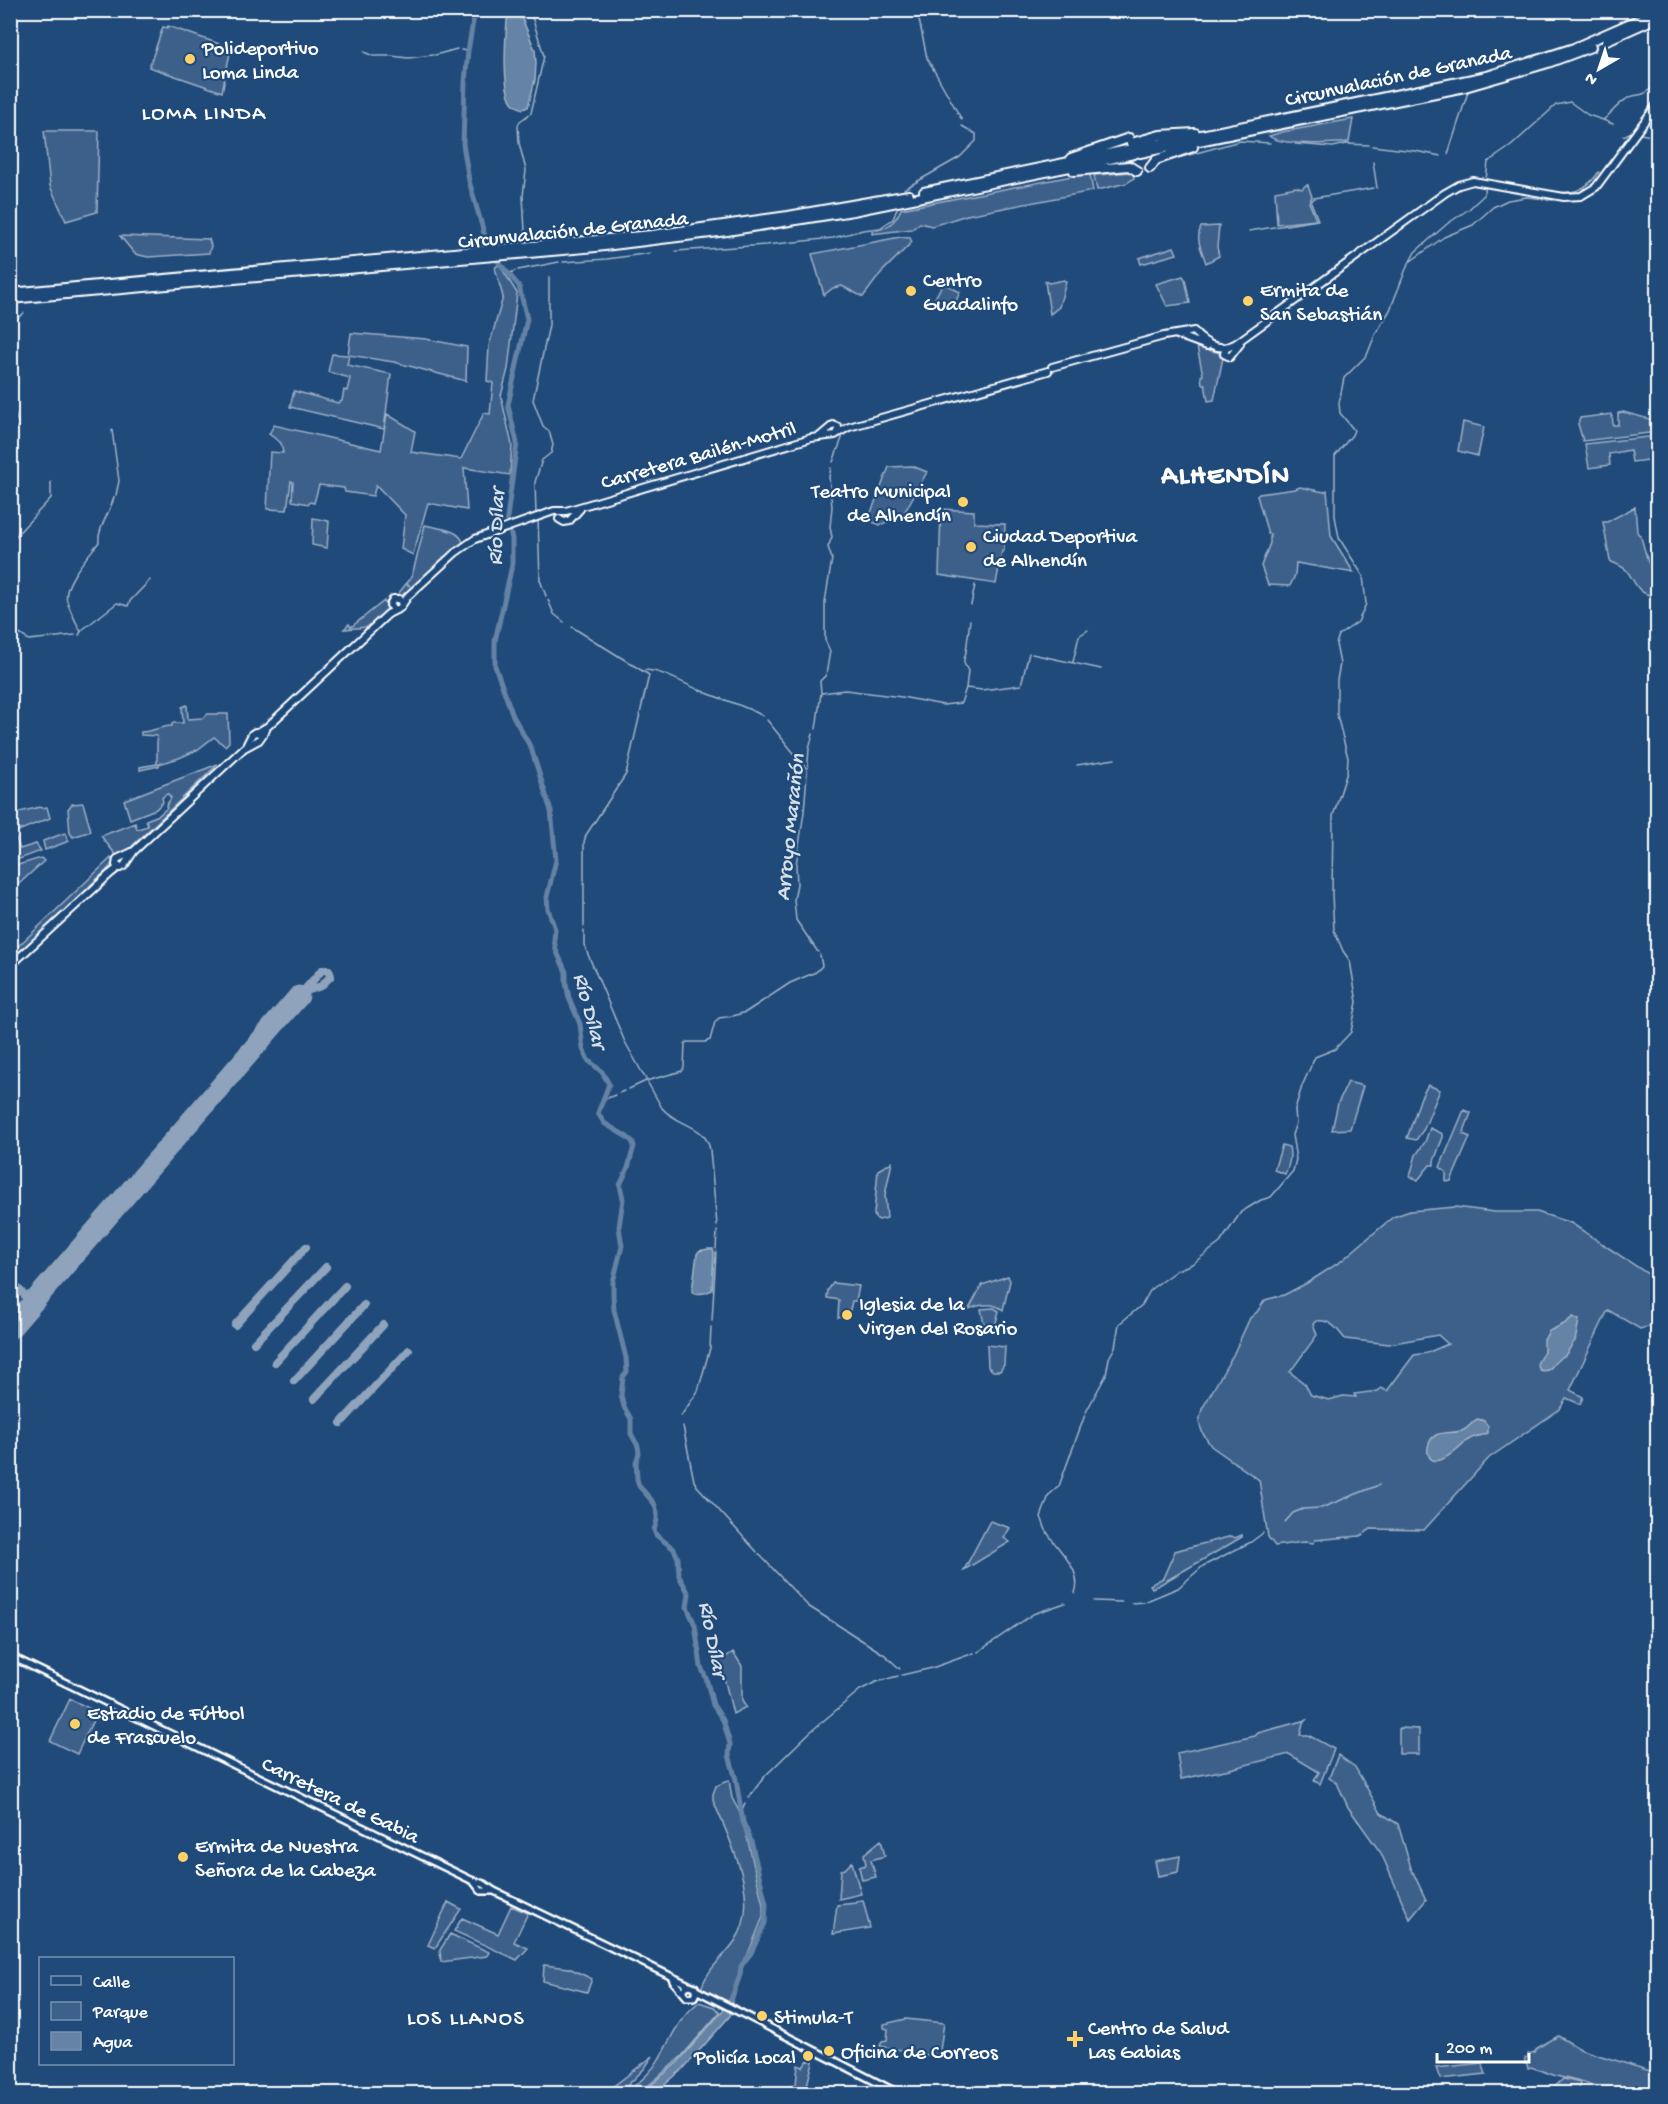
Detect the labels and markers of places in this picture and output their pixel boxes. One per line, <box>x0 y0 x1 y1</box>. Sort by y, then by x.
place label: Polideportivo Loma Linda <box>201 38 319 87</box>
marker: Polideportivo Loma Linda <box>183 52 197 66</box>
place label: Centro Guadalinfo <box>923 270 1018 319</box>
place label: Ermita de San Sebastián <box>1260 280 1382 329</box>
marker: Centro Guadalinfo <box>904 284 918 298</box>
marker: Ermita de San Sebastián <box>1241 294 1255 308</box>
place label: Teatro Municipal de Alhendín <box>810 481 951 530</box>
marker: Teatro Municipal de Alhendín <box>956 495 970 509</box>
place label: Ciudad Deportiva de Alhendín <box>983 526 1139 575</box>
marker: Ciudad Deportiva de Alhendín <box>964 540 978 554</box>
place label: Iglesia de la Virgen del Rosario <box>858 1294 1017 1343</box>
marker: Iglesia de la Virgen del Rosario <box>840 1308 854 1322</box>
place label: Estadio de Fútbol de Frascuelo <box>87 1703 245 1752</box>
marker: Estadio de Fútbol de Frascuelo <box>68 1717 82 1731</box>
place label: Ermita de Nuestra Señora de la Cabeza <box>195 1836 377 1885</box>
marker: Ermita de Nuestra Señora de la Cabeza <box>176 1850 190 1864</box>
place label: Stimula-T <box>774 2007 854 2032</box>
marker: Stimula-T <box>755 2009 769 2023</box>
place label: Centro de Salud Las Gabias <box>1088 2018 1230 2067</box>
marker: Centro de Salud Las Gabias <box>1066 2030 1084 2048</box>
place label: Oficina de Correos <box>841 2042 999 2067</box>
marker: Oficina de Correos <box>822 2044 836 2058</box>
place label: Policía Local <box>693 2047 796 2072</box>
marker: Policía Local <box>801 2049 815 2063</box>

